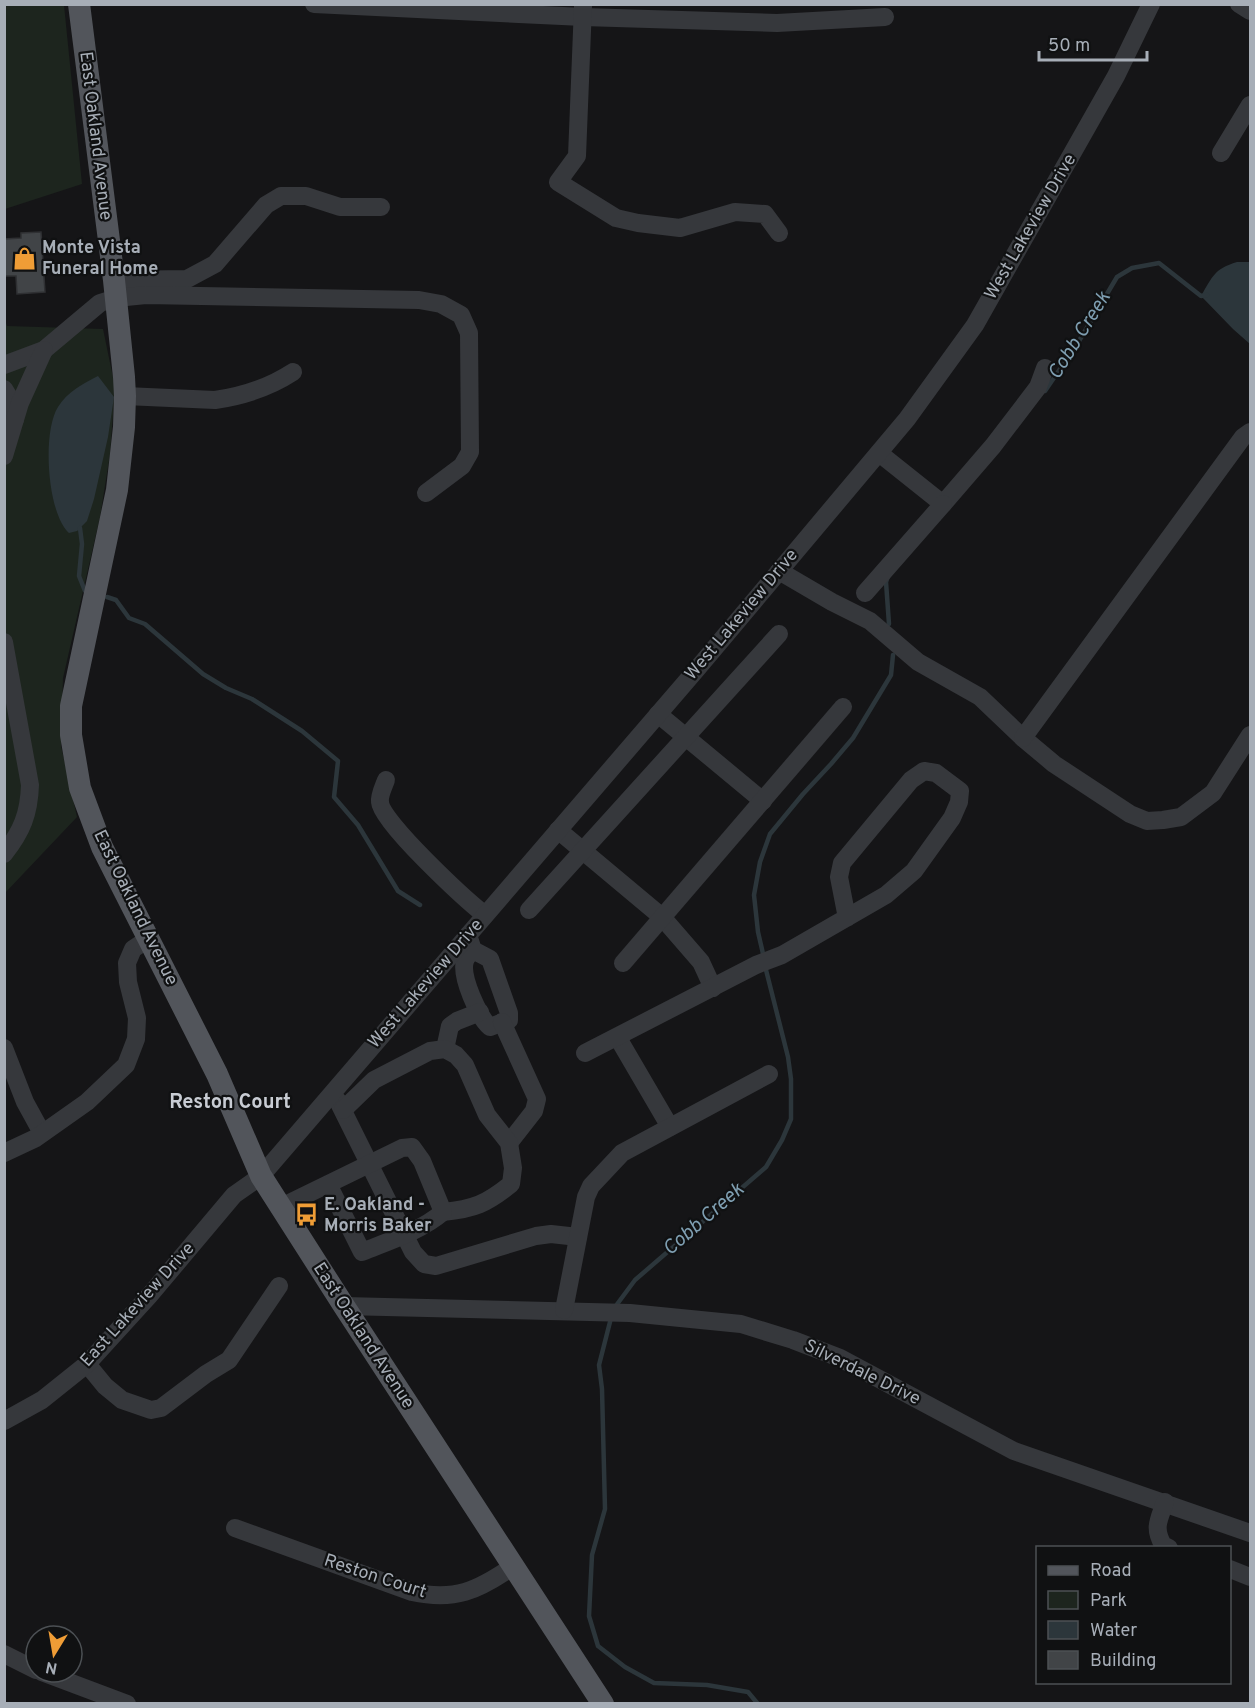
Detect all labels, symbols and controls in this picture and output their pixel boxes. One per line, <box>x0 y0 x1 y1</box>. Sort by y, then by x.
scale bar <box>1039 24 1147 62</box>
text: 50 m <box>1048 35 1090 58</box>
street label: East Oakland Avenue <box>73 50 117 222</box>
street label: West Lakeview Drive <box>980 150 1082 304</box>
place label: Monte Vista Funeral Home <box>42 237 158 281</box>
shop icon: Monte Vista Funeral Home <box>11 245 37 271</box>
water label: Cobb Creek <box>1043 286 1118 385</box>
street label: West Lakeview Drive <box>680 545 804 685</box>
street label: East Oakland Avenue <box>87 827 183 989</box>
street label: West Lakeview Drive <box>363 914 489 1054</box>
district label: Reston Court <box>169 1090 291 1116</box>
water label: Cobb Creek <box>658 1177 751 1262</box>
place label: E. Oakland - Morris Baker <box>324 1194 432 1238</box>
bus stop icon: E. Oakland - Morris Baker <box>293 1202 319 1228</box>
street label: East Lakeview Drive <box>76 1238 200 1372</box>
street label: East Oakland Avenue <box>307 1258 419 1414</box>
street label: Silverdale Drive <box>800 1335 924 1411</box>
legend <box>1036 1546 1231 1684</box>
street label: Reston Court <box>321 1550 429 1604</box>
text: Road <box>1090 1560 1132 1583</box>
text: Park <box>1090 1590 1127 1613</box>
text: Water <box>1090 1620 1137 1643</box>
north arrow <box>24 1624 84 1684</box>
text: Building <box>1090 1650 1156 1673</box>
text: N <box>44 1656 59 1678</box>

